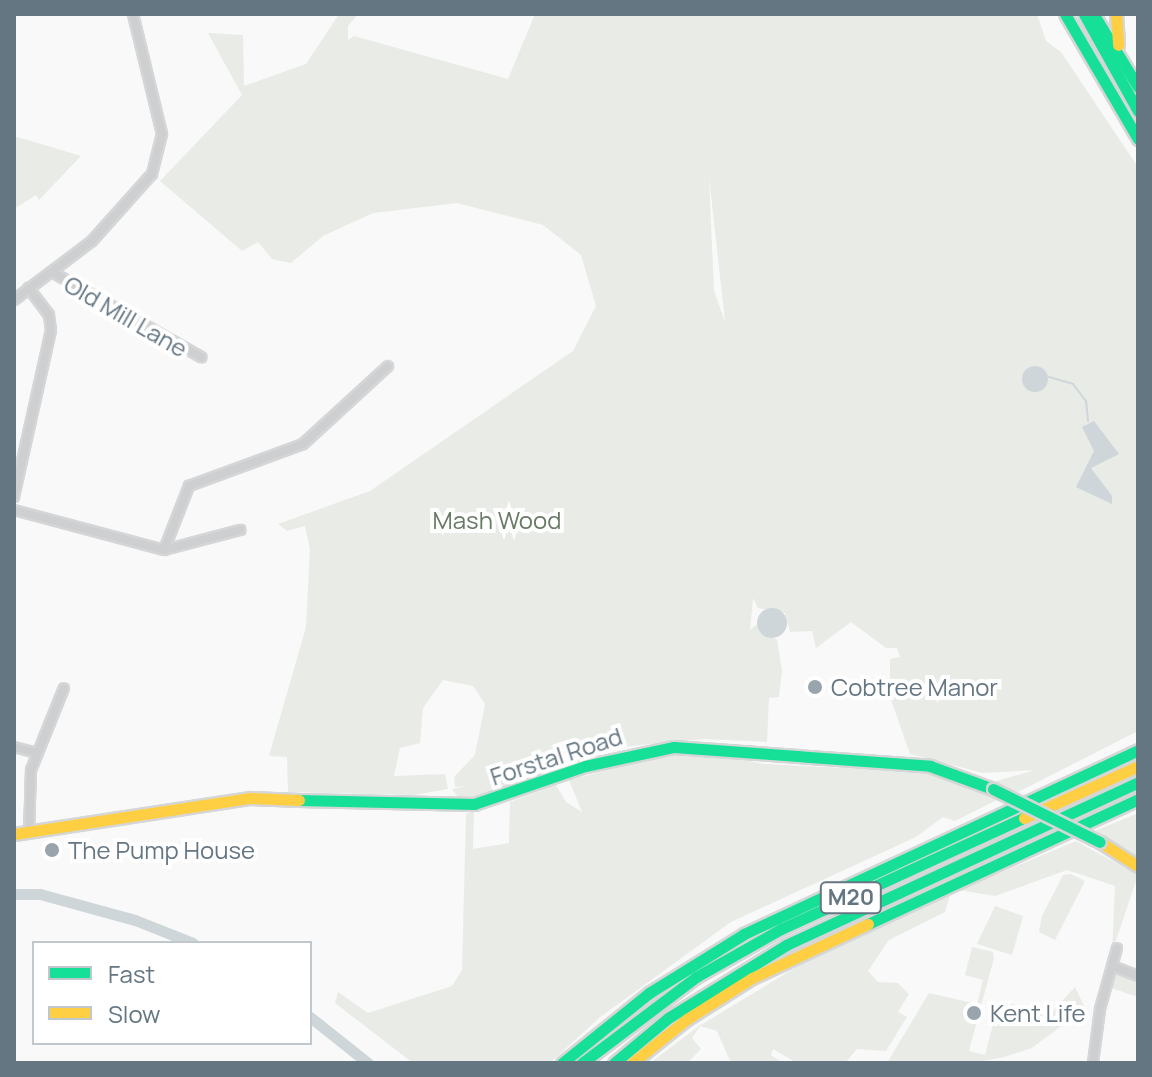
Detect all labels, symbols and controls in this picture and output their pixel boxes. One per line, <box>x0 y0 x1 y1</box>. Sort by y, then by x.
street label: Old Mill Lane <box>59 269 193 363</box>
park label: Mash Wood <box>433 506 561 534</box>
place label: Cobtree Manor <box>831 673 998 701</box>
marker: Cobtree Manor <box>806 678 824 696</box>
street label: Forstal Road <box>486 721 626 791</box>
place label: The Pump House <box>68 836 255 864</box>
marker: The Pump House <box>43 841 61 859</box>
road number: M20 <box>819 880 883 916</box>
legend <box>32 941 312 1045</box>
text: Fast <box>108 957 155 990</box>
text: Slow <box>108 997 161 1030</box>
place label: Kent Life <box>990 999 1086 1027</box>
marker: Kent Life <box>965 1004 983 1022</box>

